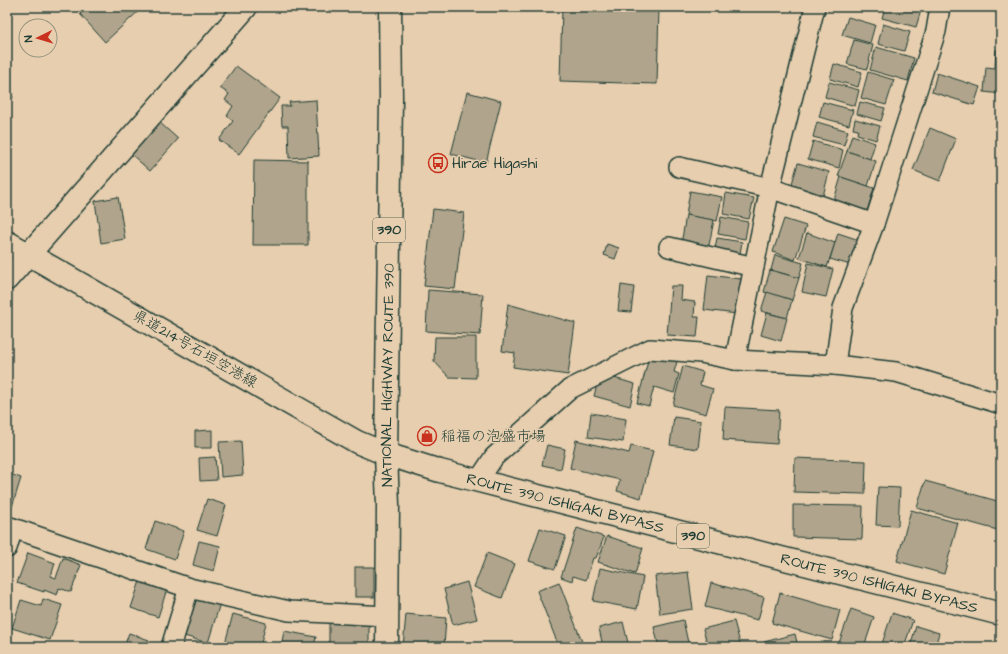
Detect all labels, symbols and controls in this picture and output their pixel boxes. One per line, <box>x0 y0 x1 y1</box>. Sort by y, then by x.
north arrow <box>18 18 58 58</box>
text: N <box>21 35 36 43</box>
bus stop icon: Hirae Higashi <box>427 152 449 174</box>
place label: Hirae Higashi <box>452 153 538 175</box>
road number: 390 <box>373 218 405 242</box>
street label: NATIONAL HIGHWAY ROUTE 390 <box>375 262 399 487</box>
street label: 県道214号石垣空港線 <box>129 305 261 393</box>
shop icon: 稲福の泡盛市場 <box>416 425 438 447</box>
place label: 稲福の泡盛市場 <box>441 426 546 447</box>
street label: ROUTE 390 ISHIGAKI BYPASS <box>464 468 667 538</box>
road number: 390 <box>677 524 709 548</box>
street label: ROUTE 390 ISHIGAKI BYPASS <box>778 548 981 618</box>

